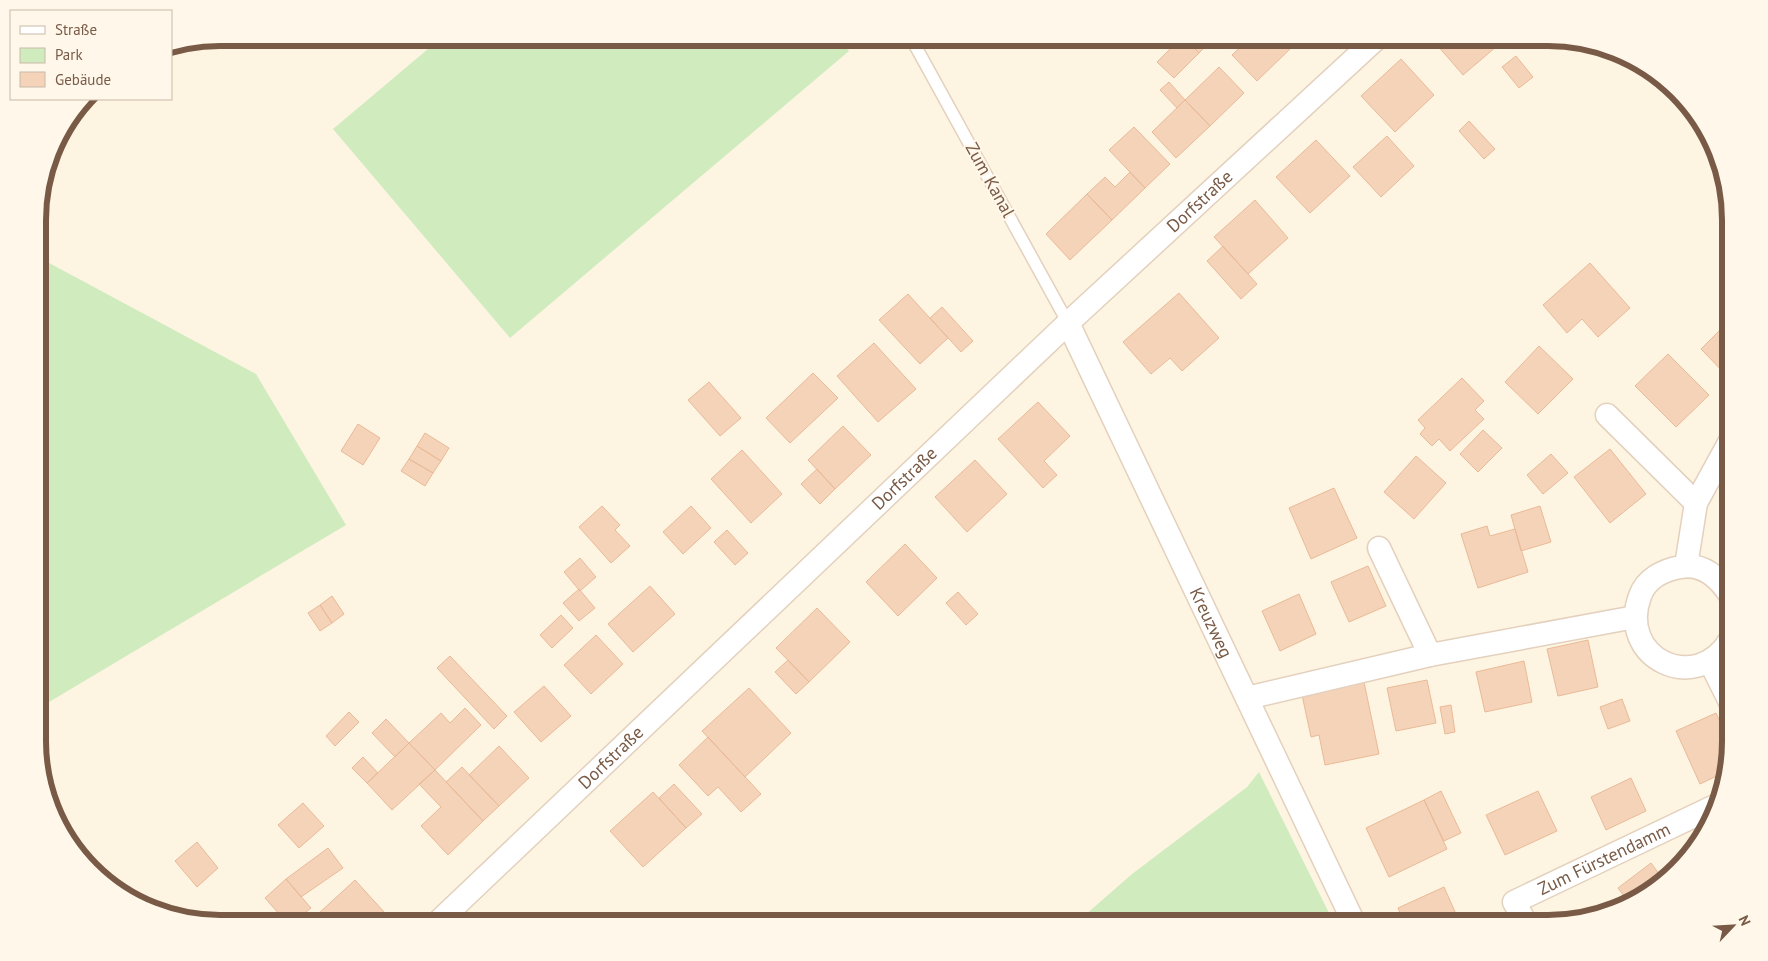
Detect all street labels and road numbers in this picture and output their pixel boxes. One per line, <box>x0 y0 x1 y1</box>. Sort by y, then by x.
street label: Zum Kanal <box>961 138 1021 222</box>
street label: Dorfstraße <box>1162 165 1237 237</box>
street label: Dorfstraße <box>866 442 942 515</box>
street label: Kreuzweg <box>1185 584 1238 661</box>
street label: Dorfstraße <box>573 721 648 794</box>
street label: Zum Fürstendamm <box>1534 817 1674 900</box>

